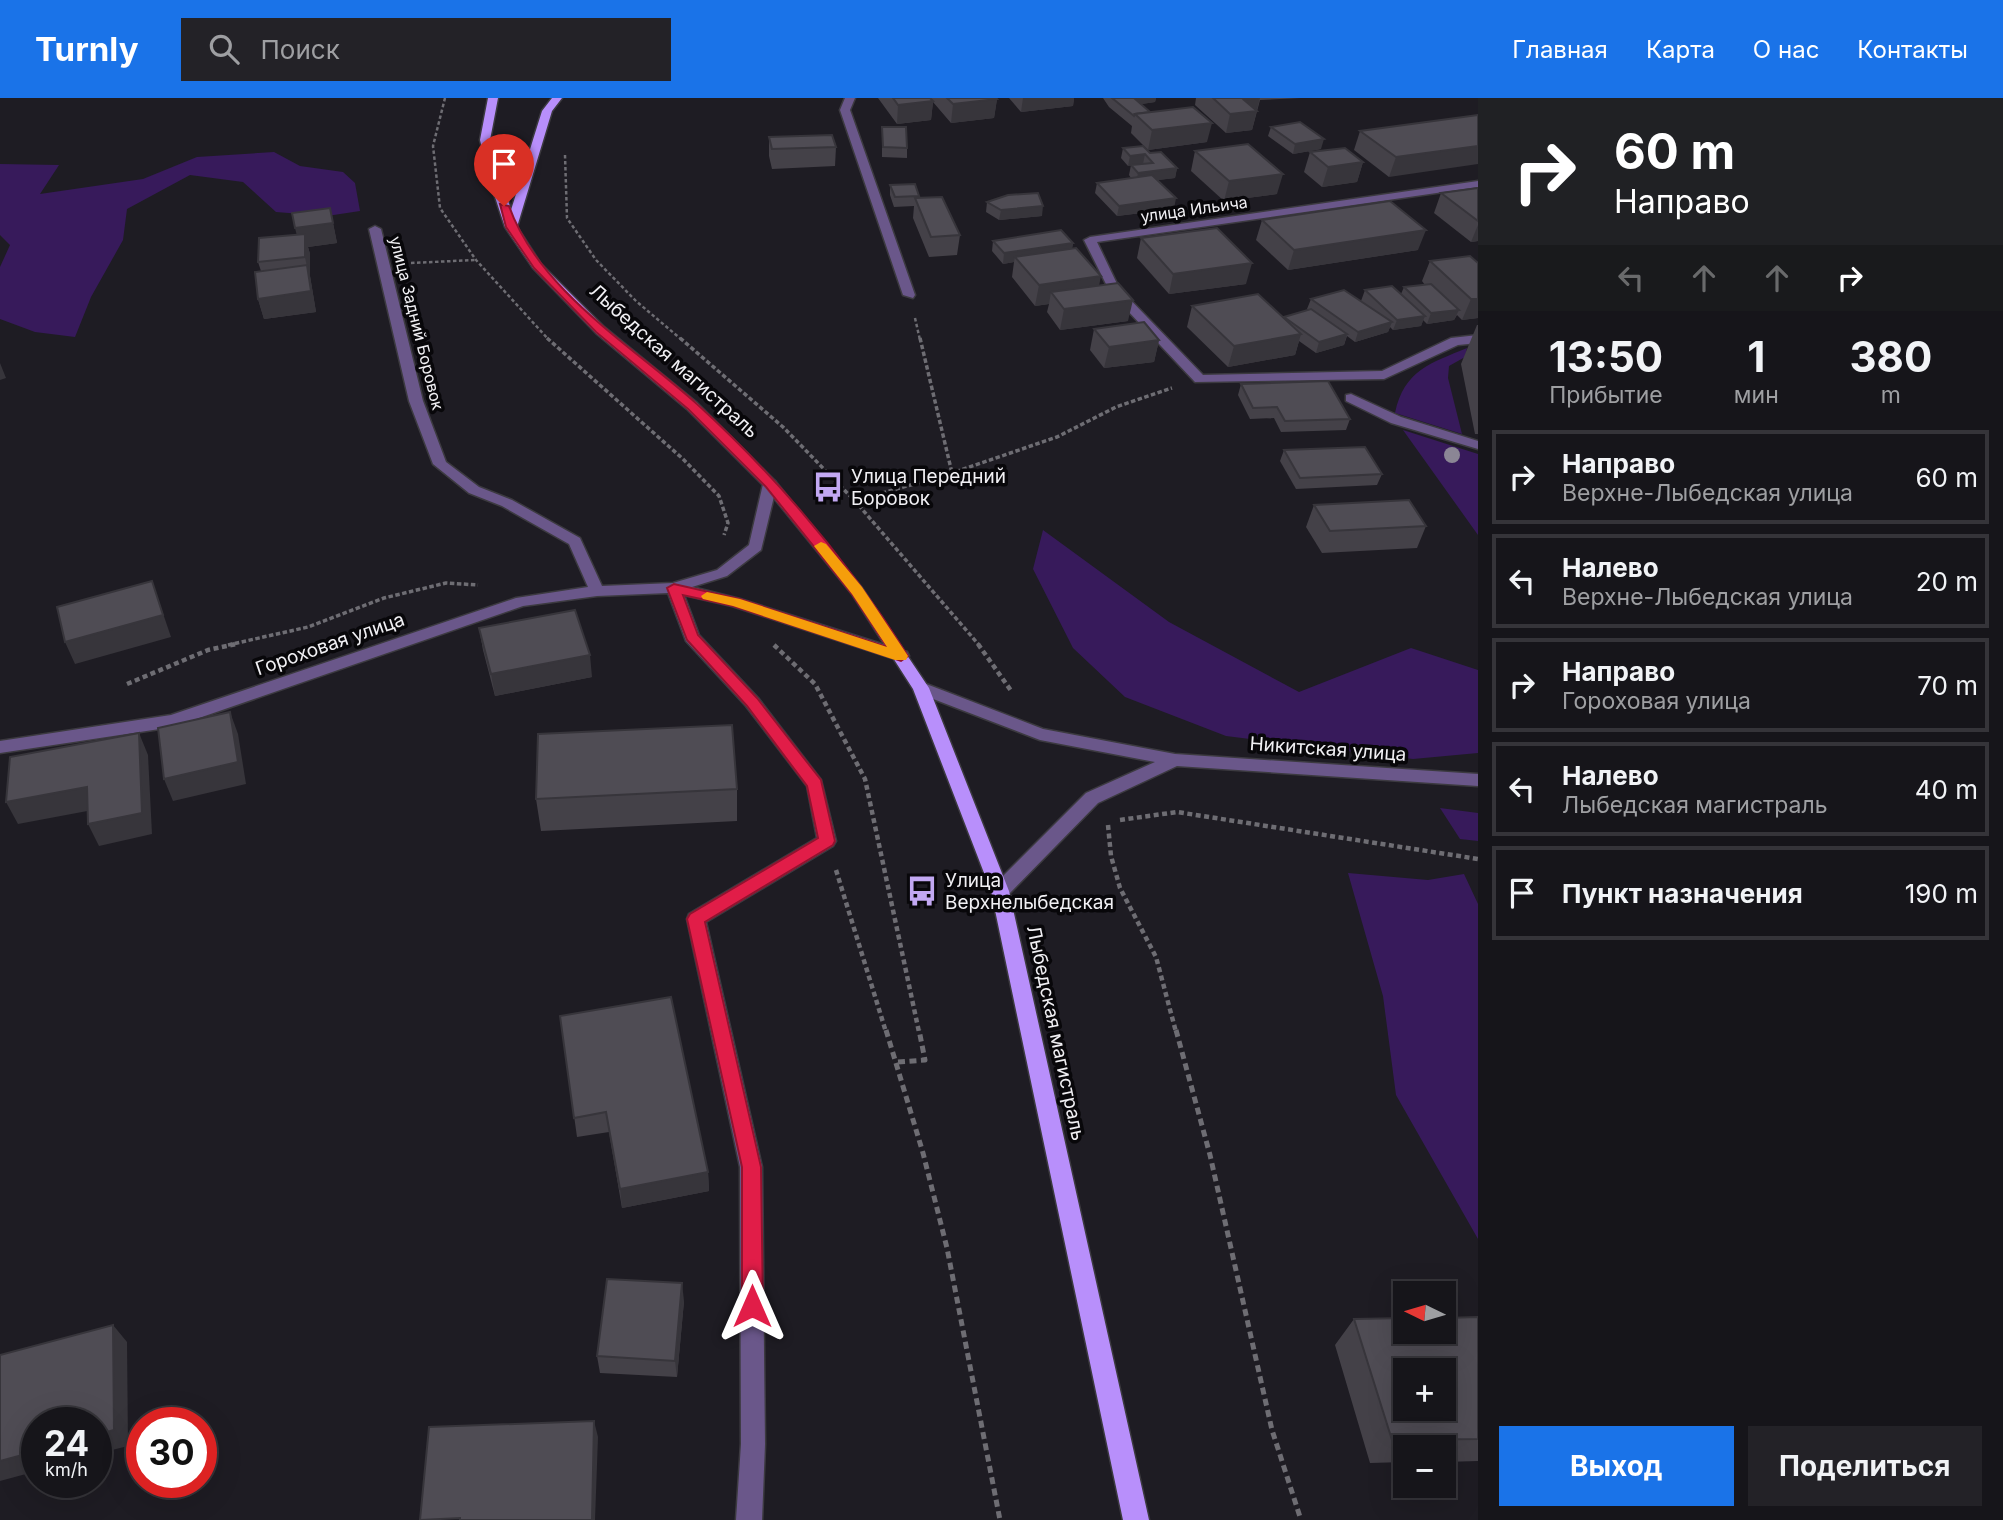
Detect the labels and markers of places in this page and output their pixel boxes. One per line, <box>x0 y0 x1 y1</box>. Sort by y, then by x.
pin <box>474 134 534 206</box>
place label: Улица Передний Боровок <box>851 465 1006 510</box>
bus stop icon: Улица Передний Боровок <box>811 470 845 504</box>
place label: Улица Верхнелыбедская <box>945 869 1114 914</box>
bus stop icon: Улица Верхнелыбедская <box>905 874 939 908</box>

